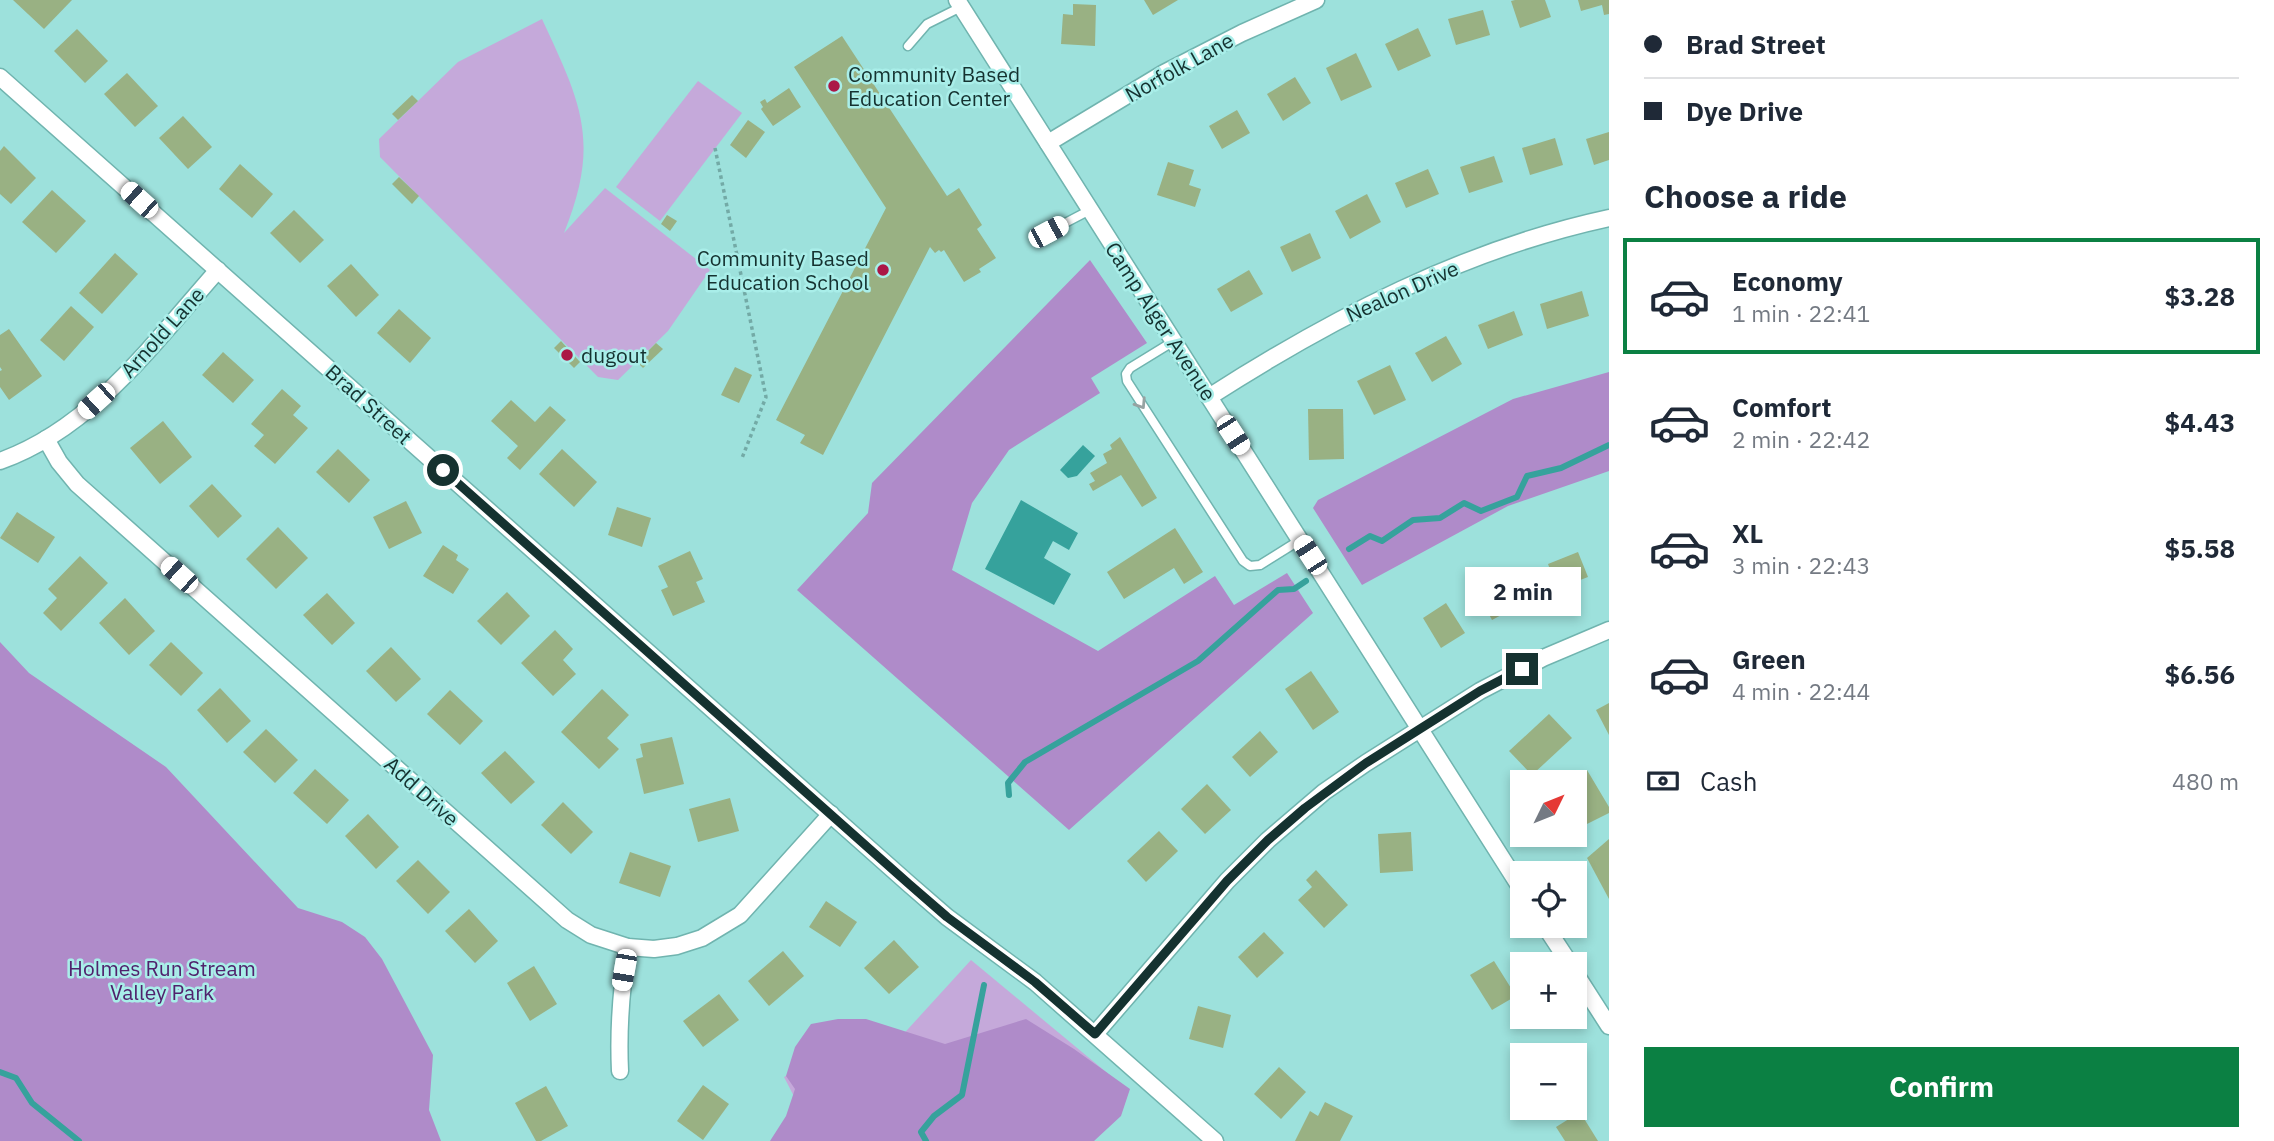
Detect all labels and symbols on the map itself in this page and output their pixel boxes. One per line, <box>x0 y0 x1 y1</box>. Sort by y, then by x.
street label: Norfolk Lane <box>1120 26 1238 108</box>
place label: Community Based Education Center <box>848 60 1020 112</box>
marker: Community Based Education Center <box>826 78 842 94</box>
car <box>117 178 162 222</box>
car <box>1025 213 1072 251</box>
street label: Camp Alger Avenue <box>1099 236 1223 406</box>
place label: Community Based Education School <box>697 244 869 296</box>
street label: Nealon Drive <box>1341 254 1463 328</box>
marker: Community Based Education School <box>875 262 891 278</box>
street label: Arnold Lane <box>114 281 210 383</box>
place label: dugout <box>581 341 647 369</box>
marker: dugout <box>559 347 575 363</box>
street label: Brad Street <box>320 358 418 450</box>
car <box>74 379 119 423</box>
one-way arrow <box>1133 396 1146 409</box>
car <box>1213 412 1254 458</box>
route start <box>427 454 459 486</box>
car <box>1290 532 1331 578</box>
car <box>157 553 202 597</box>
callout: 2 min <box>1464 568 1580 616</box>
route end <box>1506 653 1538 685</box>
street label: Add Drive <box>379 750 465 832</box>
north arrow <box>1510 770 1587 847</box>
car <box>611 947 638 993</box>
park label: Holmes Run Stream Valley Park <box>68 954 256 1006</box>

